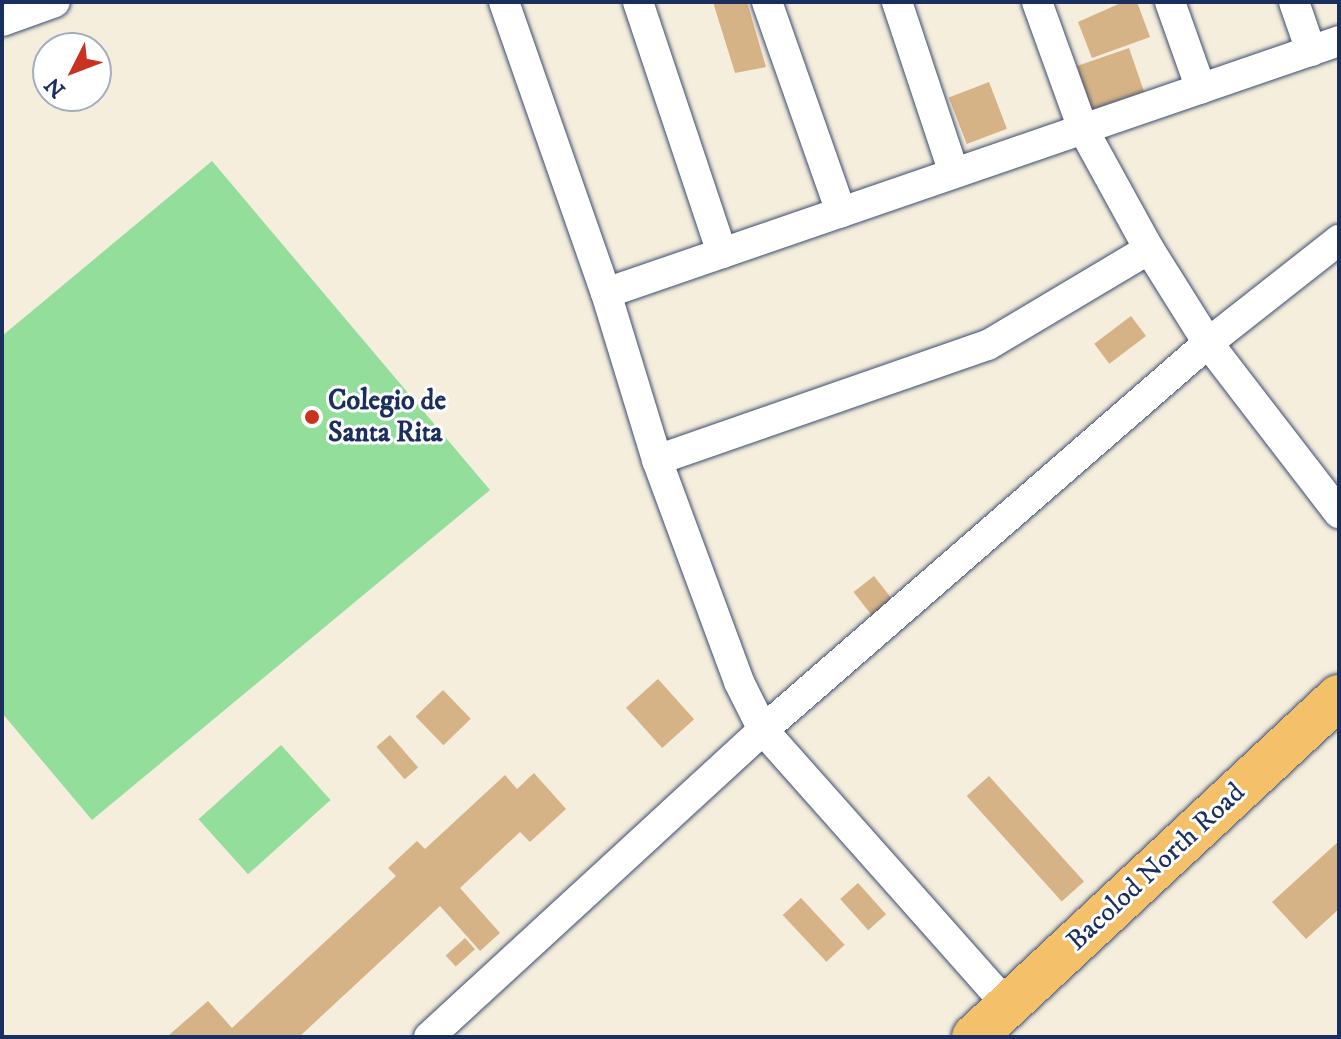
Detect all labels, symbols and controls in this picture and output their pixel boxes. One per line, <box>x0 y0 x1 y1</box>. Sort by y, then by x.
north arrow <box>32 32 112 112</box>
text: N <box>39 71 71 103</box>
place label: Colegio de Santa Rita <box>328 384 446 450</box>
marker: Colegio de Santa Rita <box>303 408 321 426</box>
street label: Bacolod North Road <box>1060 776 1252 958</box>

